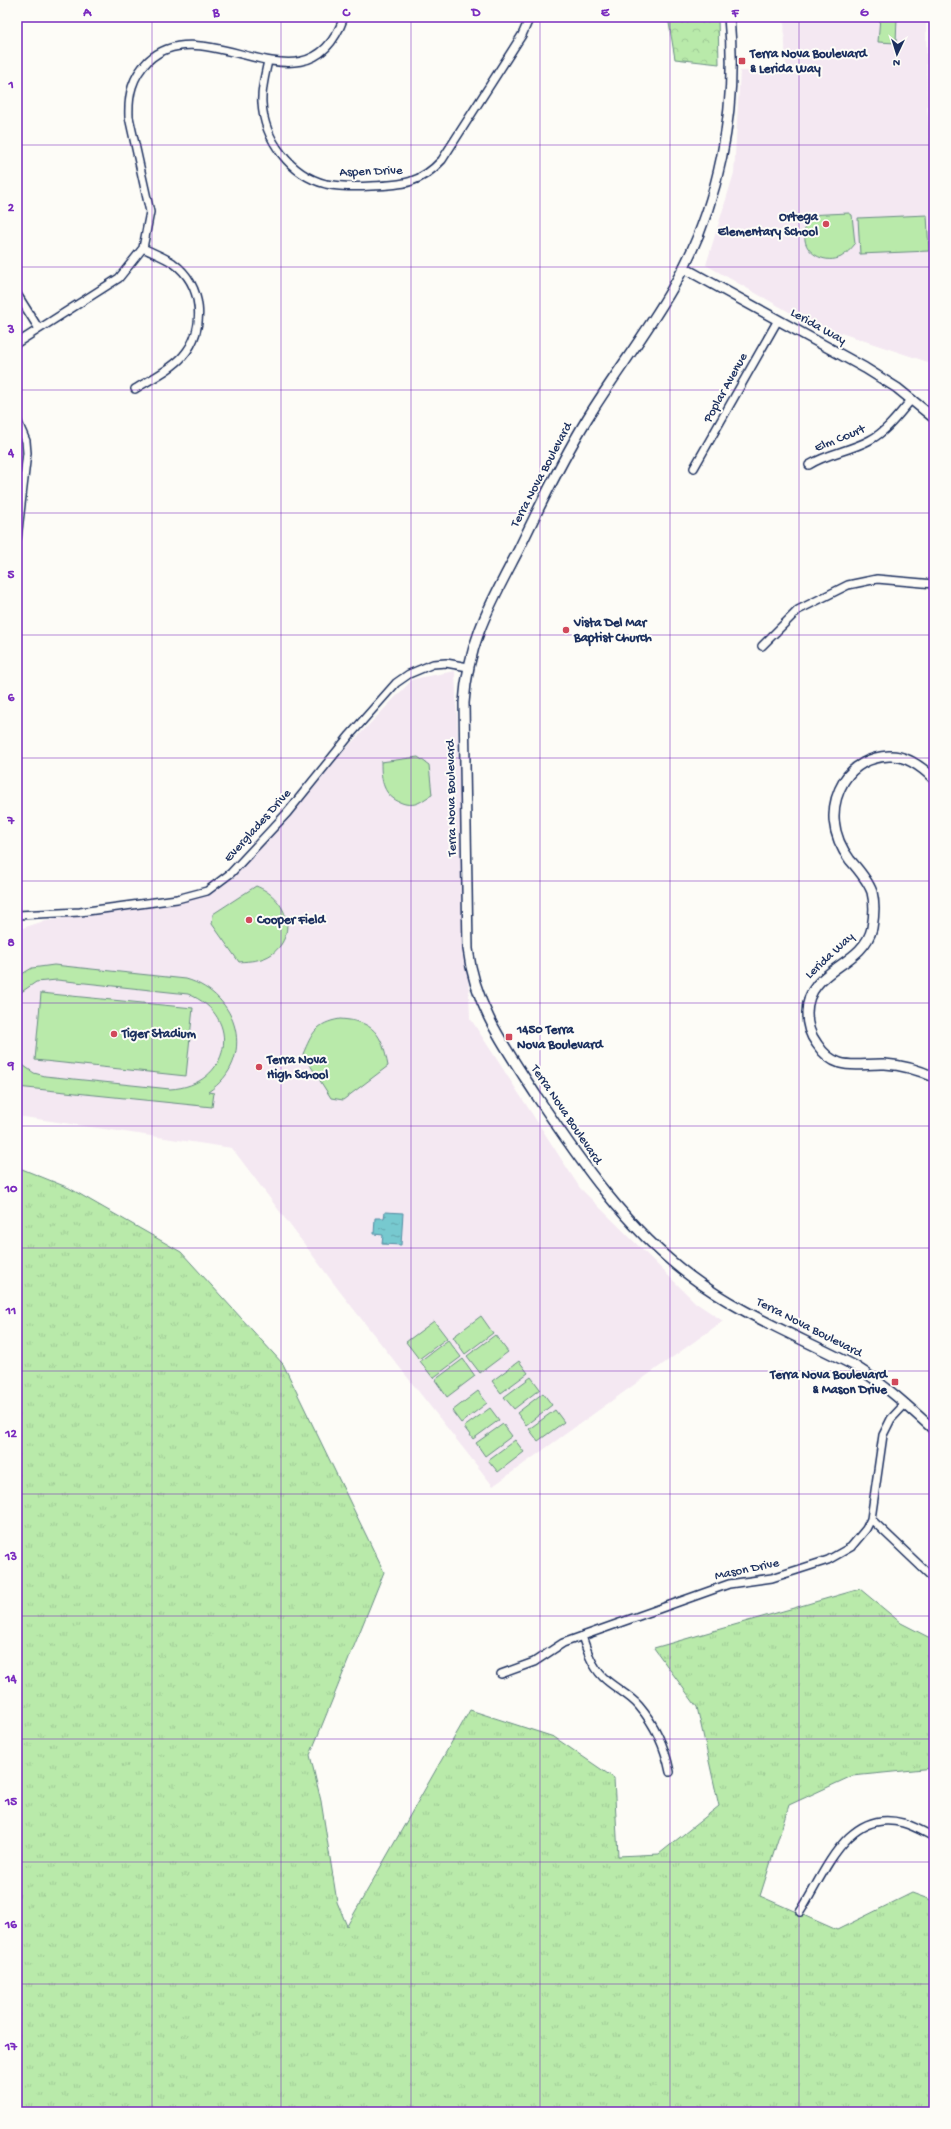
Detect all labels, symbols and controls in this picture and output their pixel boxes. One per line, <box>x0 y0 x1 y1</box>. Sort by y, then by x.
text: A <box>82 6 92 21</box>
text: B <box>212 6 221 21</box>
text: C <box>341 6 351 21</box>
text: D <box>471 6 481 21</box>
text: E <box>601 6 610 21</box>
text: F <box>731 6 740 21</box>
text: G <box>860 6 869 21</box>
north arrow <box>877 34 917 74</box>
place label: Terra Nova Boulevard & Lerida Way <box>749 47 868 77</box>
marker: Terra Nova Boulevard & Lerida Way <box>737 56 747 66</box>
text: N <box>892 56 900 68</box>
text: 1 <box>7 78 14 93</box>
street label: Aspen Drive <box>339 163 403 181</box>
text: 2 <box>8 201 15 216</box>
place label: Ortega Elementary School <box>718 210 819 240</box>
marker: Ortega Elementary School <box>821 219 831 229</box>
street label: Lerida Way <box>787 306 849 349</box>
text: 3 <box>7 323 15 338</box>
street label: Poplar Avenue <box>700 350 751 426</box>
street label: Terra Nova Boulevard <box>508 419 577 531</box>
street label: Elm Court <box>813 421 869 456</box>
text: 4 <box>7 446 15 461</box>
text: 5 <box>8 568 15 583</box>
place label: Vista Del Mar Baptist Church <box>573 616 652 647</box>
marker: Vista Del Mar Baptist Church <box>561 625 571 635</box>
text: 6 <box>8 691 15 706</box>
street label: Terra Nova Boulevard <box>443 738 461 857</box>
street label: Everglades Drive <box>221 786 295 866</box>
text: 7 <box>7 814 16 829</box>
place label: Cooper Field <box>256 913 326 929</box>
marker: Cooper Field <box>244 915 254 925</box>
street label: Lerida Way <box>802 929 858 982</box>
text: 8 <box>7 936 15 951</box>
place label: 1450 Terra Nova Boulevard <box>516 1023 604 1053</box>
place label: Tiger Stadium <box>121 1027 197 1042</box>
marker: Tiger Stadium <box>109 1029 119 1039</box>
marker: 1450 Terra Nova Boulevard <box>504 1032 514 1042</box>
place label: Terra Nova High School <box>266 1053 329 1083</box>
text: 9 <box>7 1059 15 1074</box>
marker: Terra Nova High School <box>254 1062 264 1072</box>
street label: Terra Nova Boulevard <box>527 1062 606 1169</box>
text: 10 <box>4 1182 18 1197</box>
street label: Terra Nova Boulevard <box>753 1294 866 1362</box>
text: 11 <box>5 1304 16 1319</box>
place label: Terra Nova Boulevard & Mason Drive <box>769 1368 888 1398</box>
marker: Terra Nova Boulevard & Mason Drive <box>890 1377 900 1387</box>
text: 12 <box>4 1427 17 1442</box>
text: 13 <box>4 1550 17 1565</box>
street label: Mason Drive <box>713 1556 781 1584</box>
text: 14 <box>4 1672 18 1687</box>
text: 15 <box>4 1795 17 1810</box>
text: 16 <box>4 1918 17 1933</box>
text: 17 <box>4 2040 18 2055</box>

